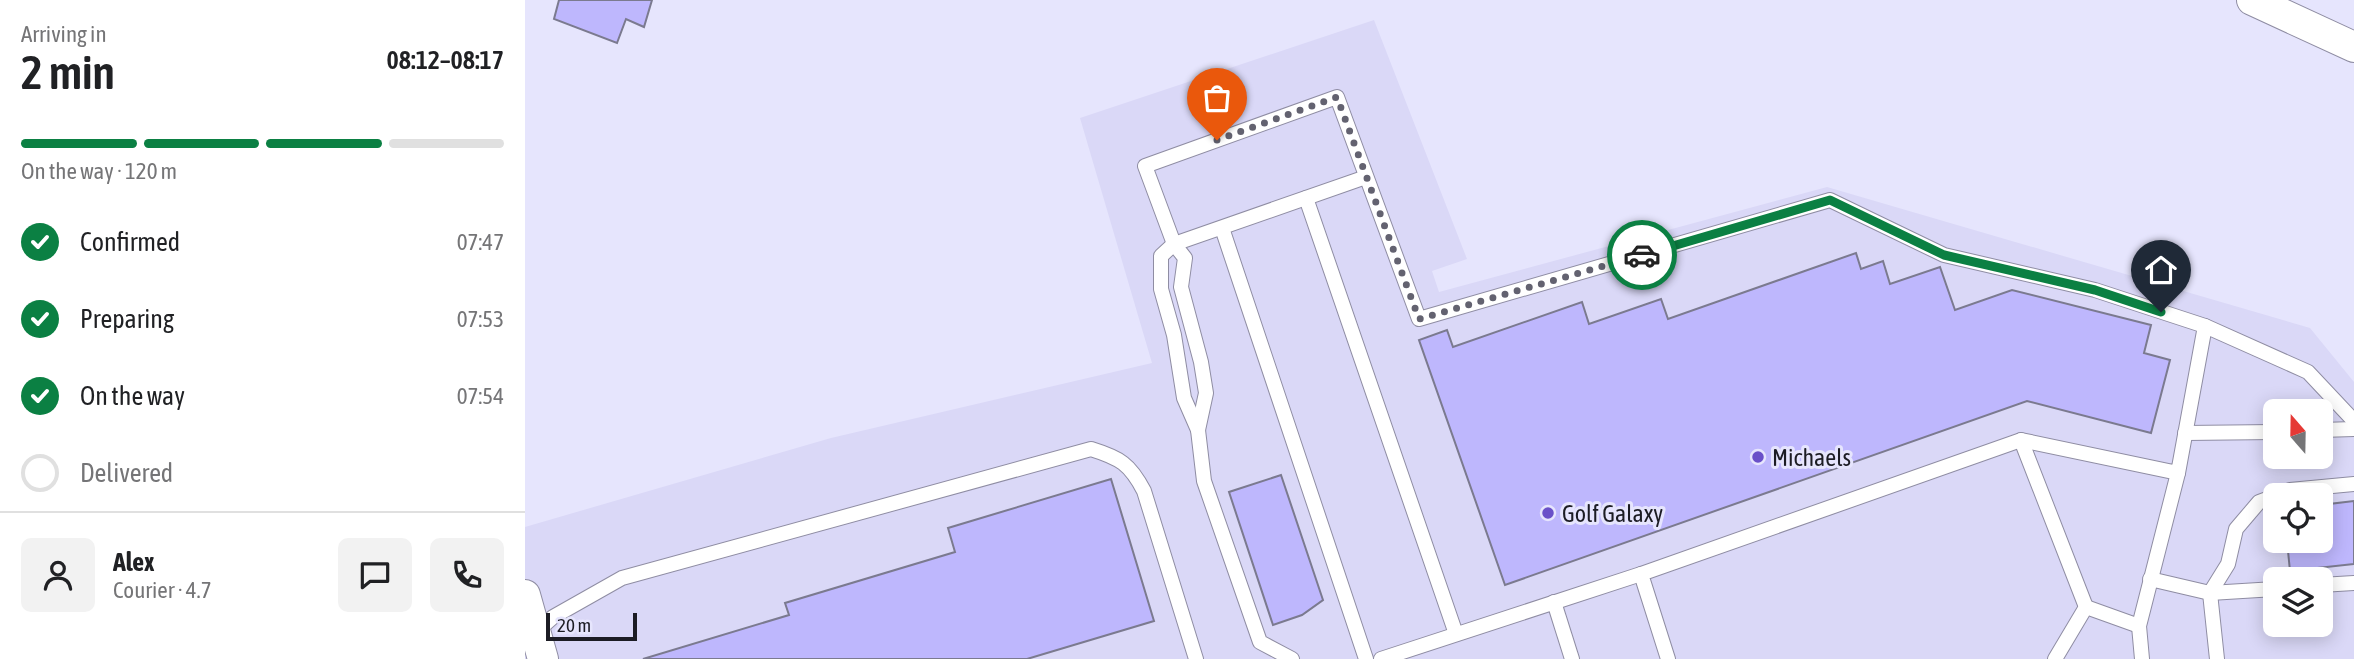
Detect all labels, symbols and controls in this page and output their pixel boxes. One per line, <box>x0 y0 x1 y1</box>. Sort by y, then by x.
text: Arriving in <box>21 21 107 47</box>
text: 08:12–08:17 <box>387 45 504 75</box>
text: 2 min <box>21 46 115 99</box>
pin <box>1187 68 1247 140</box>
icon: bag <box>1198 79 1236 117</box>
text: On the way · 120 m <box>21 158 177 184</box>
courier <box>1607 220 1677 290</box>
icon: check <box>21 223 59 261</box>
text: Confirmed <box>80 227 180 257</box>
text: 07:47 <box>457 229 504 255</box>
icon: car <box>1623 236 1661 274</box>
pin <box>2131 240 2191 312</box>
icon: home <box>2142 251 2180 289</box>
icon: check <box>21 300 59 338</box>
text: Preparing <box>80 304 174 334</box>
text: 07:53 <box>457 306 504 332</box>
icon: check <box>21 377 59 415</box>
text: On the way <box>80 381 185 411</box>
text: 07:54 <box>457 383 504 409</box>
north arrow <box>2263 399 2333 469</box>
map controls <box>2263 399 2333 637</box>
place label: Michaels <box>1772 444 1851 471</box>
marker: Michaels <box>1750 449 1766 465</box>
text: Delivered <box>80 458 173 488</box>
button: locate <box>2263 483 2333 553</box>
place label: Golf Galaxy <box>1562 500 1663 527</box>
marker: Golf Galaxy <box>1540 505 1556 521</box>
button: person <box>21 538 95 612</box>
button: chat <box>338 538 412 612</box>
button: phone <box>430 538 504 612</box>
text: Alex <box>113 547 154 577</box>
button: layers <box>2263 567 2333 637</box>
text: Courier · 4.7 <box>113 577 212 603</box>
scale bar <box>546 610 637 642</box>
text: 20 m <box>557 614 591 636</box>

